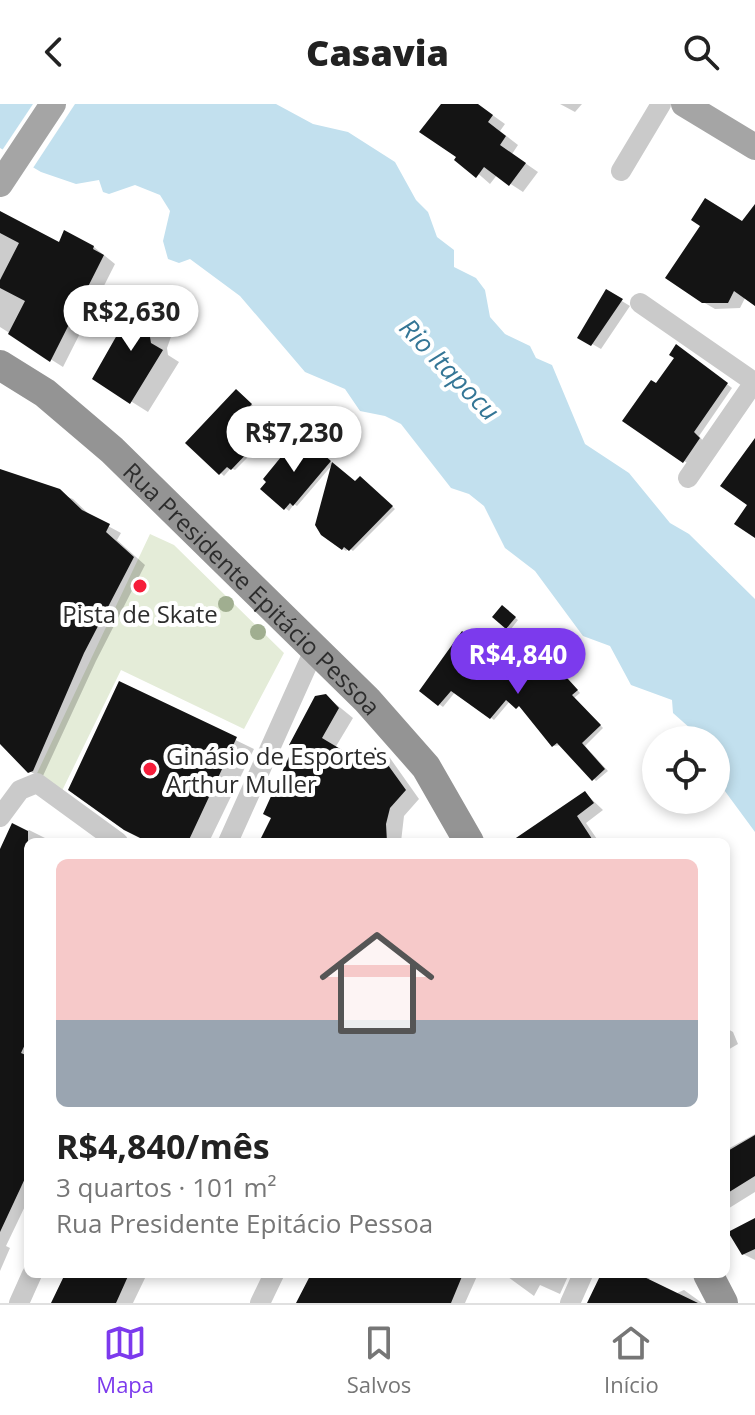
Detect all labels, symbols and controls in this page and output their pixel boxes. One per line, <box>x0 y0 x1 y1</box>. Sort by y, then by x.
text: Casavia <box>306 28 449 77</box>
icon: back <box>32 30 76 74</box>
icon: search <box>679 30 723 74</box>
pin: R$2,630 <box>57 285 205 353</box>
text: R$2,630 <box>82 293 180 329</box>
water label: Rio Itapocu <box>392 310 508 428</box>
pin: R$7,230 <box>220 406 368 474</box>
text: R$7,230 <box>245 414 343 450</box>
street label: Rua Presidente Epitácio Pessoa <box>117 454 389 721</box>
marker: Pista de Skate <box>131 577 149 595</box>
place label: Pista de Skate <box>62 597 218 630</box>
pin: R$4,840 <box>444 628 592 696</box>
text: R$4,840 <box>469 636 567 672</box>
map controls <box>642 726 730 814</box>
button: locate <box>642 726 730 814</box>
place label: Ginásio de Esportes Arthur Muller <box>166 739 387 800</box>
marker: Ginásio de Esportes Arthur Muller <box>141 760 159 778</box>
icon: home <box>305 911 449 1055</box>
text: R$4,840/mês <box>56 1123 270 1169</box>
text: 3 quartos · 101 m² <box>56 1169 277 1205</box>
text: Rua Presidente Epitácio Pessoa <box>56 1205 433 1241</box>
tab: Mapa <box>96 1321 154 1399</box>
tab: Salvos <box>347 1321 411 1399</box>
tab: Início <box>604 1321 659 1399</box>

